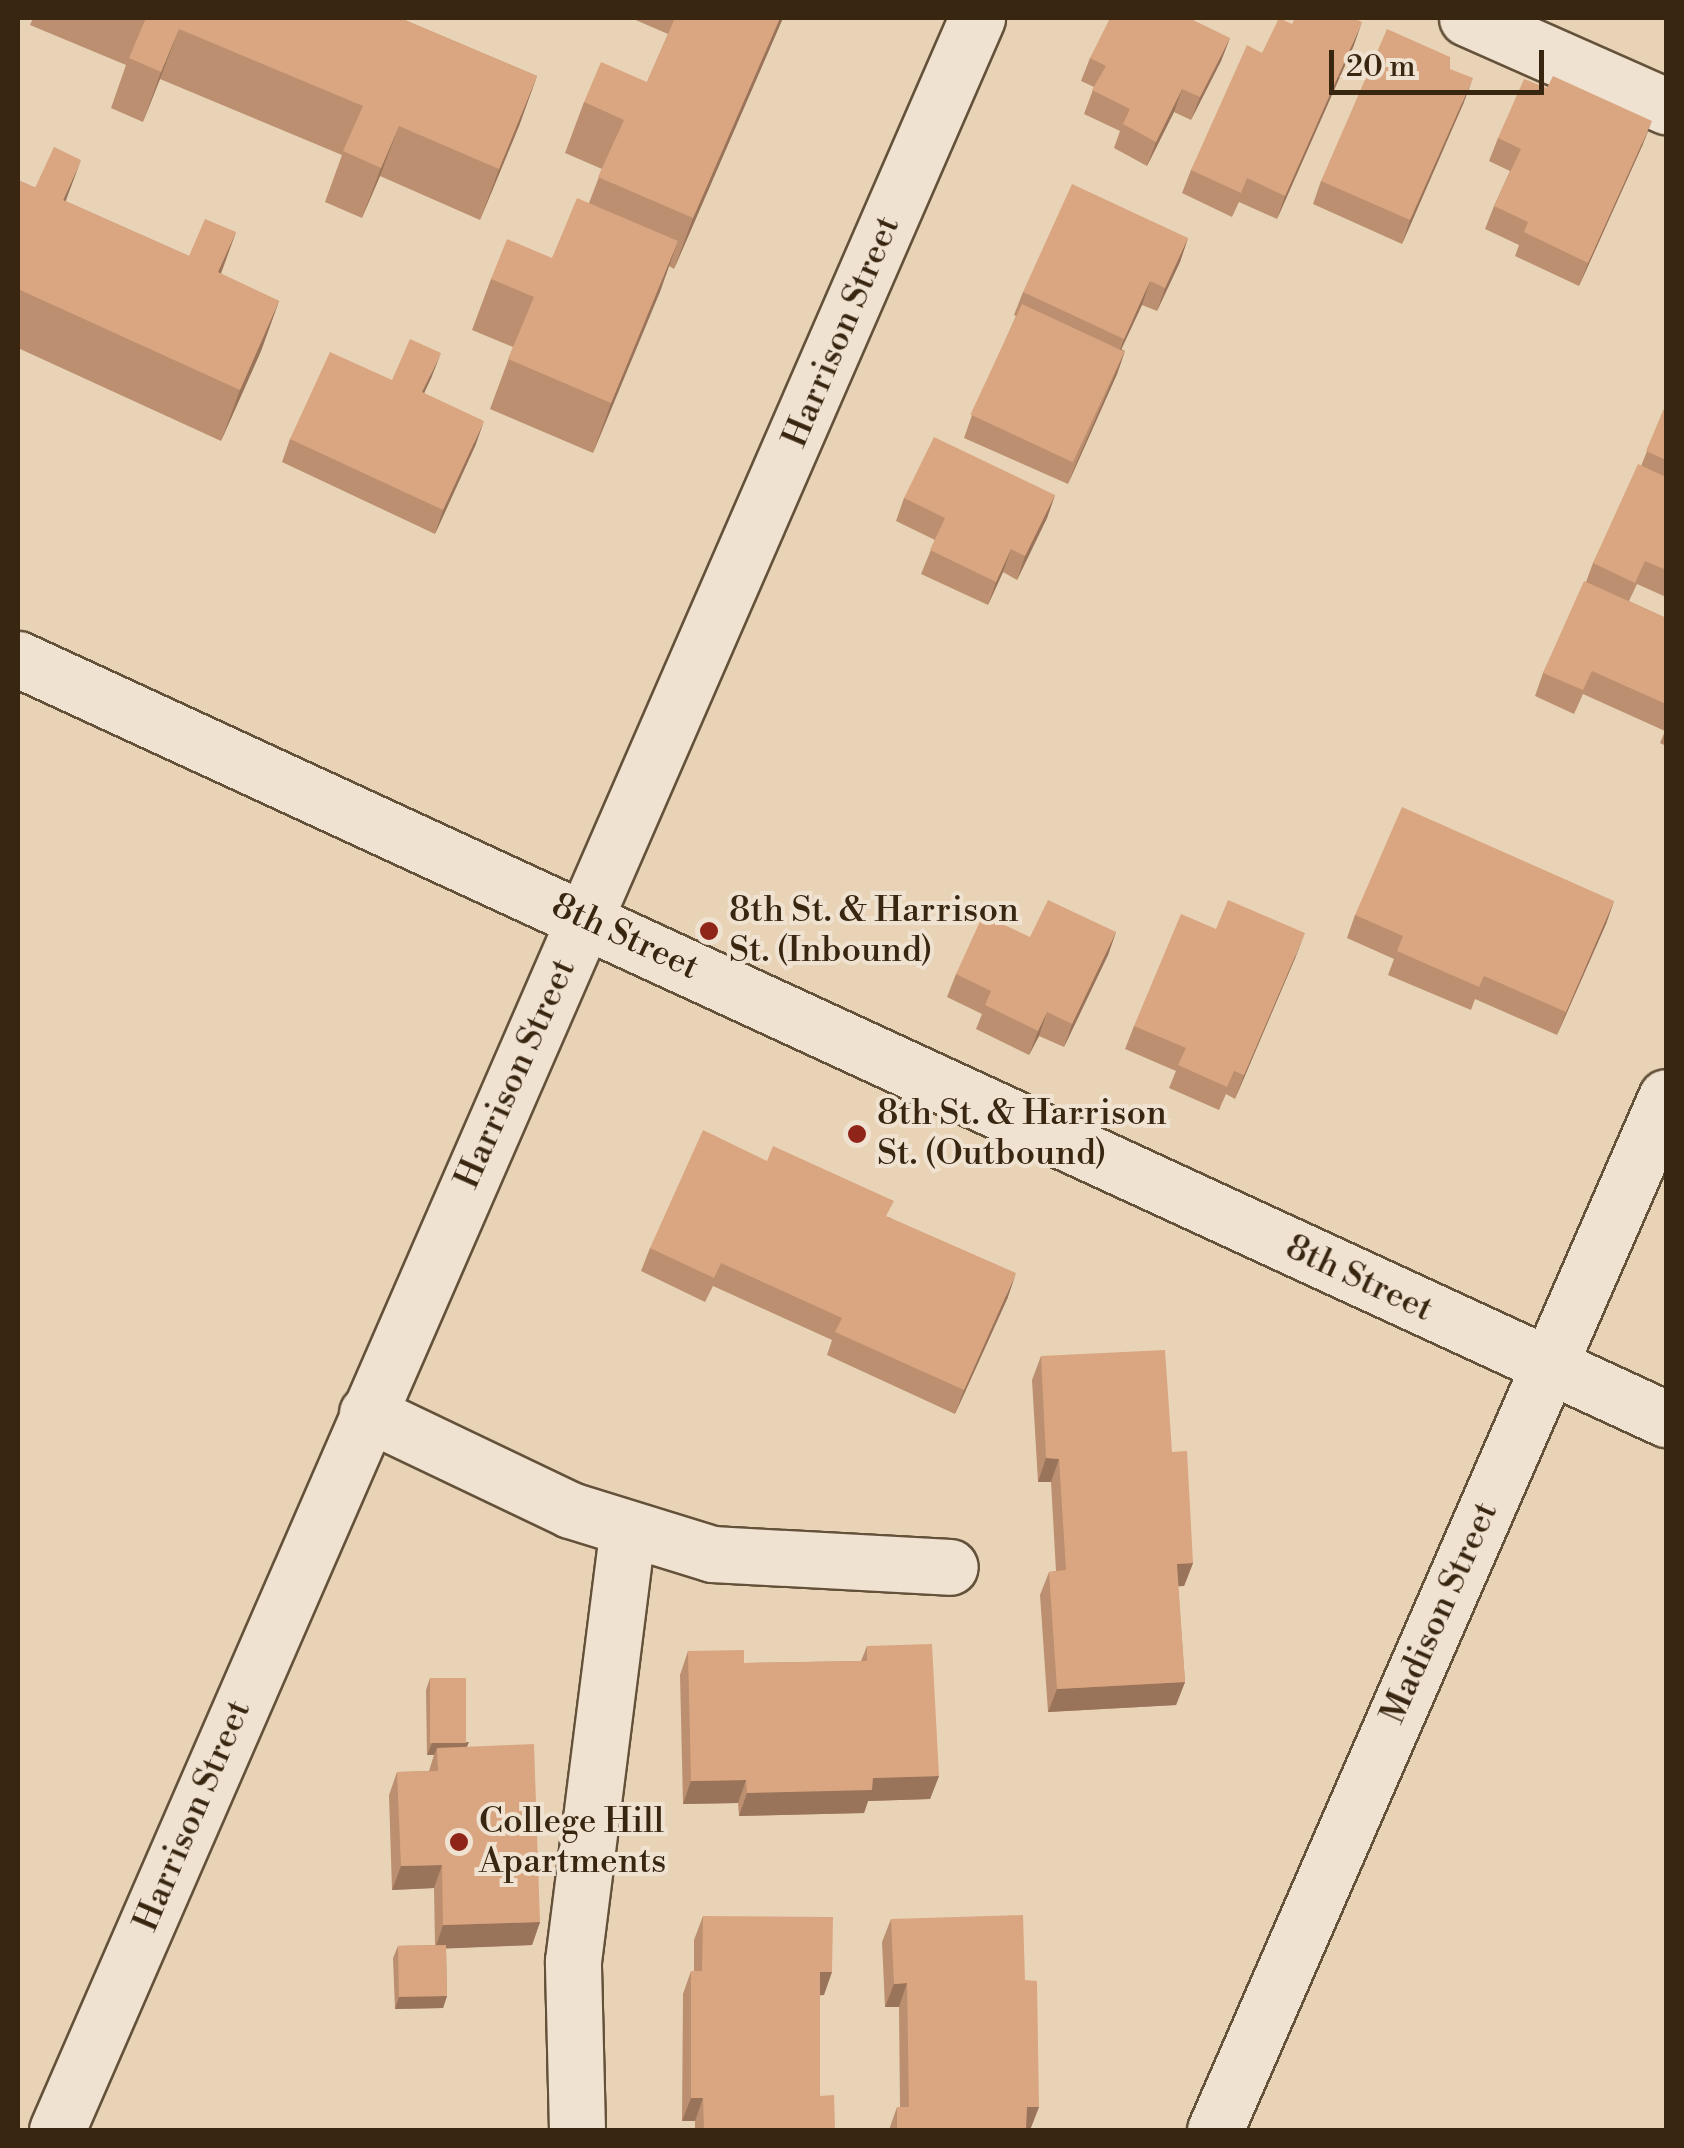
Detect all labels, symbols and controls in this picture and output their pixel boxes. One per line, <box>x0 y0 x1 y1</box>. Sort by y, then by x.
scale bar <box>1334 30 1549 92</box>
text: 20 m <box>1346 48 1415 86</box>
street label: Harrison Street <box>774 210 910 454</box>
street label: 8th Street <box>545 885 705 989</box>
place label: 8th St. & Harrison St. (Inbound) <box>729 890 1019 972</box>
marker: 8th St. & Harrison St. (Inbound) <box>698 920 720 942</box>
street label: Harrison Street <box>447 953 585 1195</box>
place label: 8th St. & Harrison St. (Outbound) <box>877 1093 1167 1175</box>
marker: 8th St. & Harrison St. (Outbound) <box>846 1123 868 1145</box>
street label: 8th Street <box>1279 1227 1439 1331</box>
street label: Madison Street <box>1372 1496 1508 1730</box>
street label: Harrison Street <box>125 1694 261 1938</box>
place label: College Hill Apartments <box>479 1801 666 1883</box>
marker: College Hill Apartments <box>448 1831 470 1853</box>

